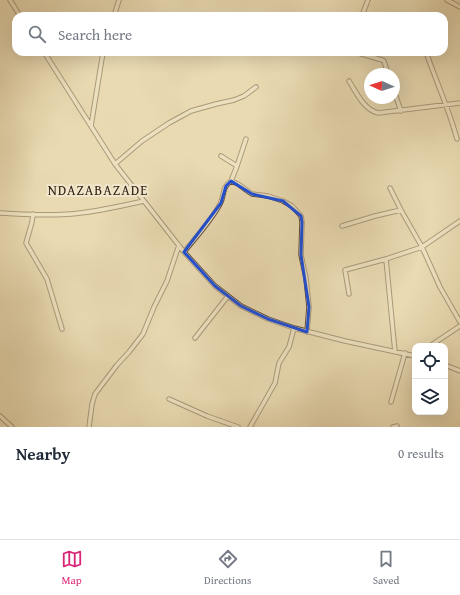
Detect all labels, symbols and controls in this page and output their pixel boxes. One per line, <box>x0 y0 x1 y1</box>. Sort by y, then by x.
search box <box>12 12 448 56</box>
icon: search <box>26 23 48 45</box>
text: Search here <box>58 24 132 45</box>
north arrow <box>364 68 400 104</box>
district label: NDAZABAZADE <box>48 180 148 200</box>
map controls <box>412 343 448 415</box>
button: locate <box>412 343 448 379</box>
button: layers <box>412 379 448 415</box>
text: Nearby <box>16 441 70 466</box>
text: 0 results <box>398 444 444 463</box>
tab: Map <box>61 548 83 588</box>
tab: Directions <box>204 548 251 588</box>
tab: Saved <box>373 548 399 588</box>

